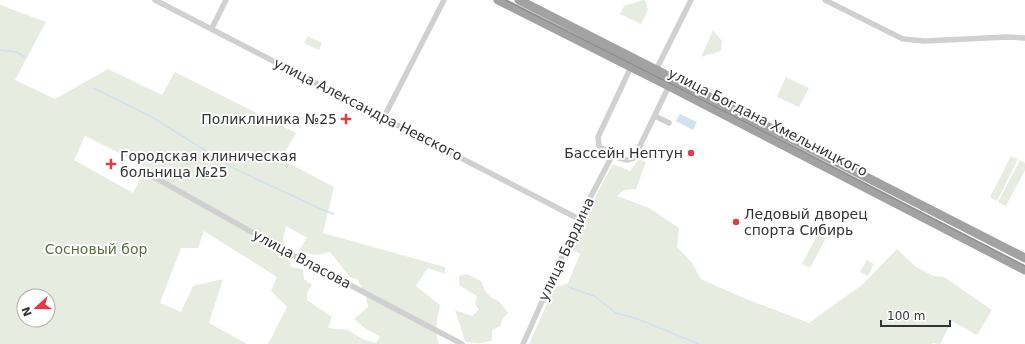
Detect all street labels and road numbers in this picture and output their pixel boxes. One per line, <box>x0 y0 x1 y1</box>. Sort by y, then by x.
street label: улица Александра Невского <box>271 54 465 164</box>
street label: улица Богдана Хмельницкого <box>666 65 870 179</box>
street label: улица Бардина <box>535 195 597 303</box>
street label: улица Власова <box>250 226 354 292</box>

